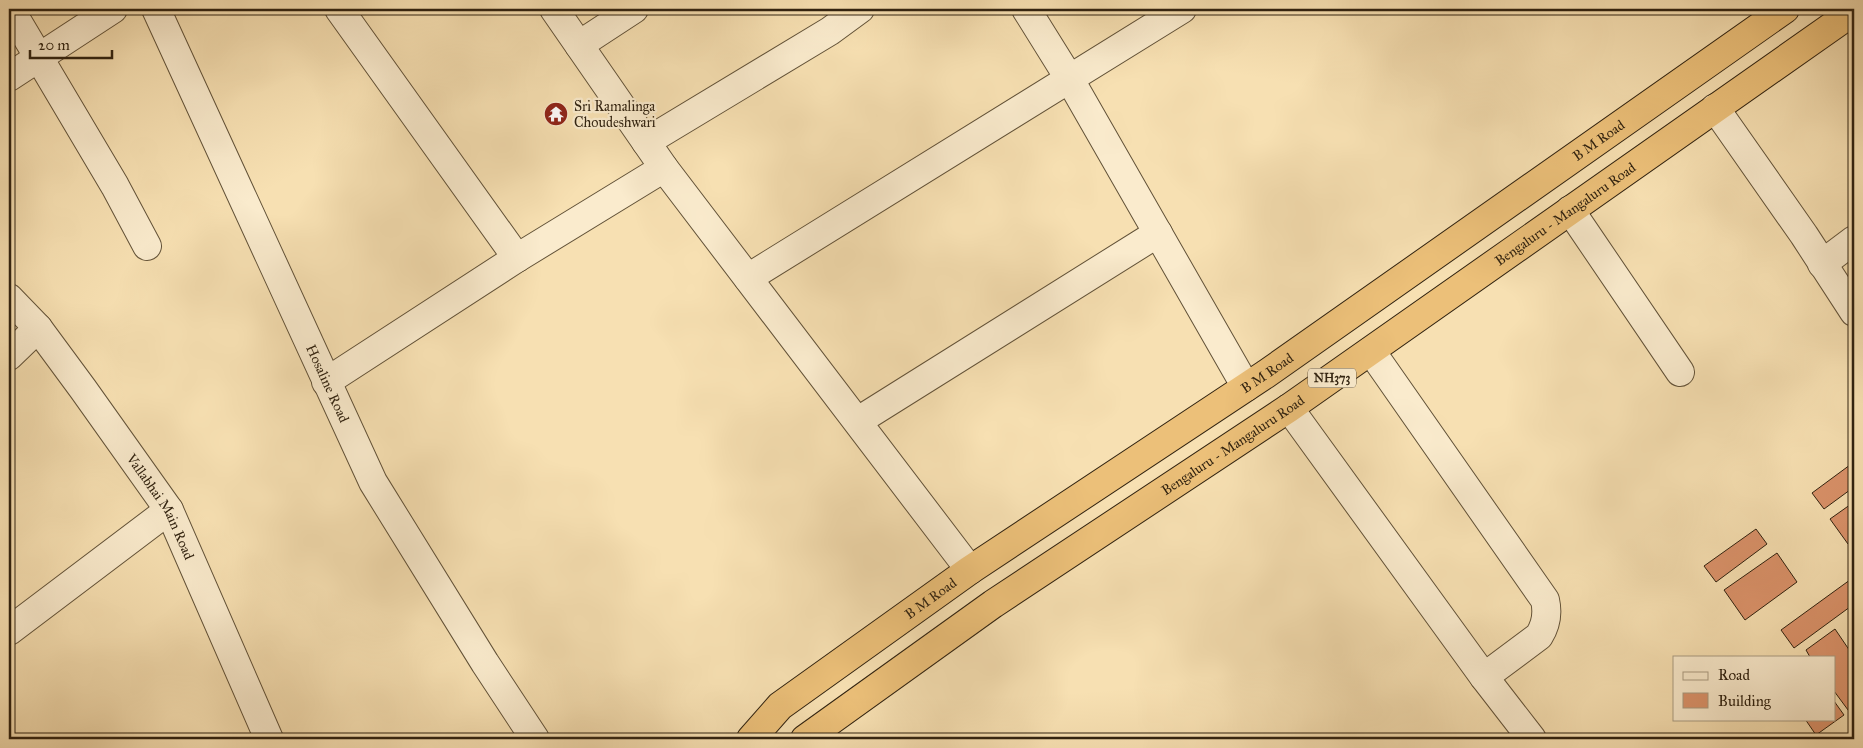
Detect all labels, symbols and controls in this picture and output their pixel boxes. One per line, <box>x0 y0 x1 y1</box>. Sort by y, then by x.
scale bar <box>30 28 112 60</box>
text: 20 m <box>38 36 70 54</box>
place label: Sri Ramalinga Choudeshwari <box>574 98 656 131</box>
temple icon: Sri Ramalinga Choudeshwari <box>543 101 569 127</box>
street label: B M Road <box>1569 117 1628 165</box>
street label: Bengaluru - Mangaluru Road <box>1492 159 1639 270</box>
street label: Hosaline Road <box>302 342 353 425</box>
street label: B M Road <box>1238 350 1297 397</box>
road number: NH373 <box>1308 368 1356 388</box>
street label: Bengaluru - Mangaluru Road <box>1158 392 1308 499</box>
street label: Vallabhai Main Road <box>122 450 198 562</box>
street label: B M Road <box>902 574 960 623</box>
legend <box>1673 656 1836 720</box>
text: Road <box>1718 666 1750 684</box>
text: Building <box>1718 692 1772 710</box>

